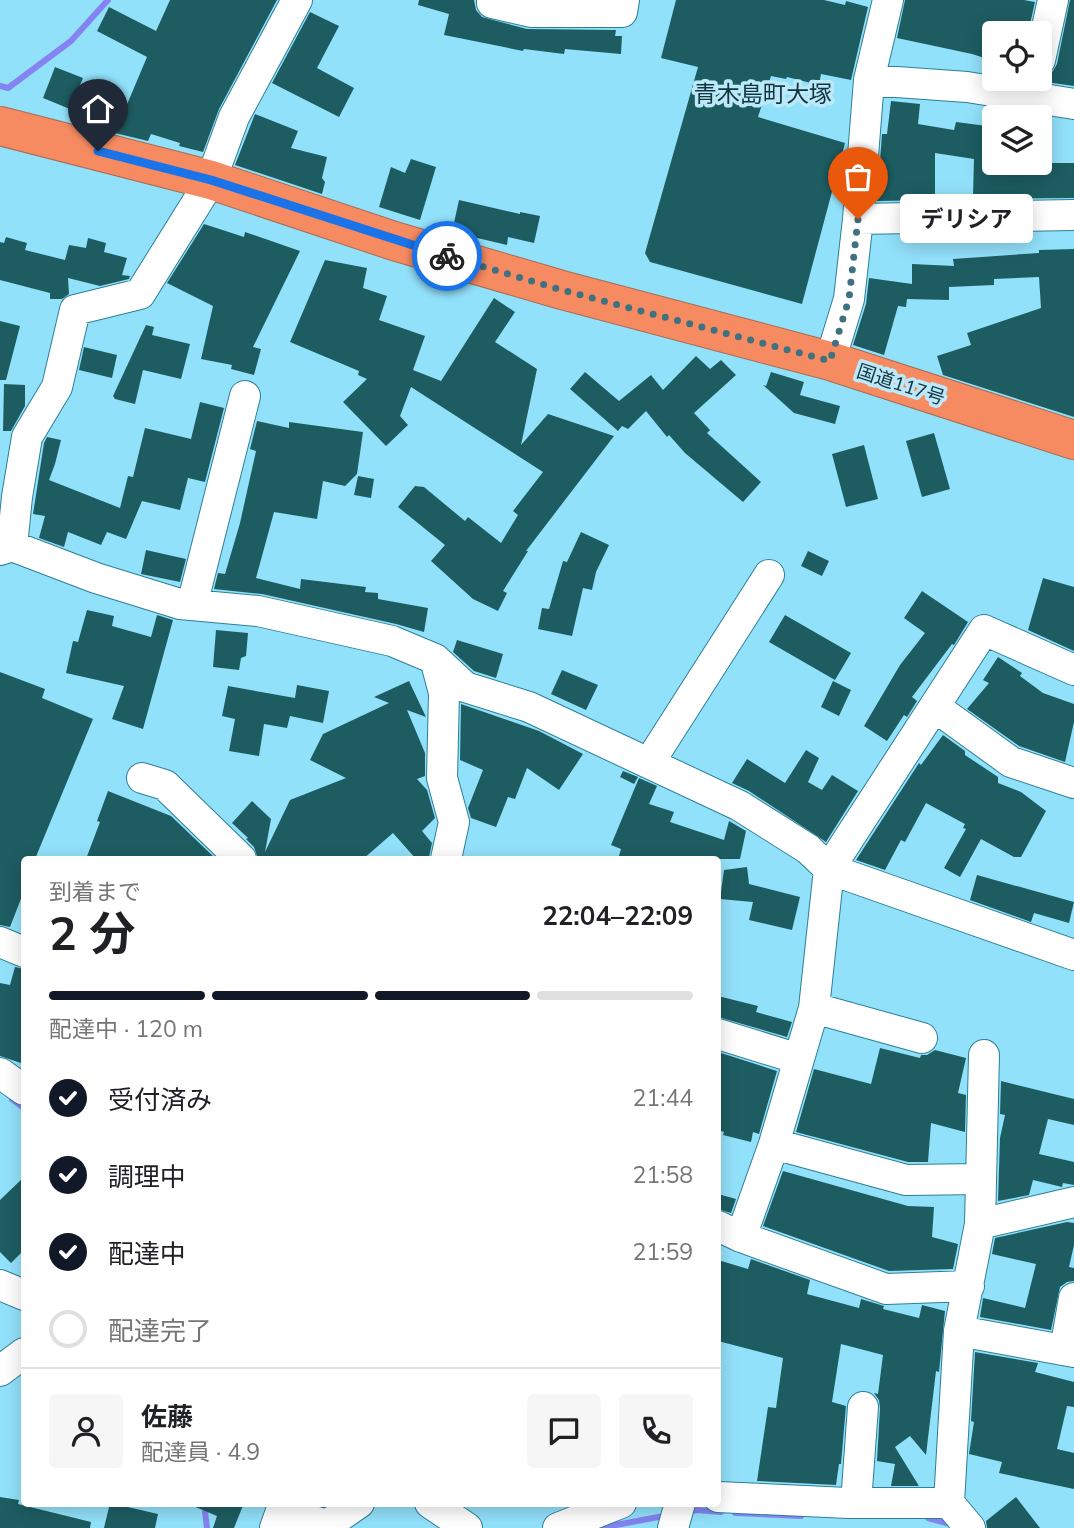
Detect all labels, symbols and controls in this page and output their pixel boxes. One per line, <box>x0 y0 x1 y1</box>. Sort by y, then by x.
map controls <box>982 21 1052 175</box>
button: locate <box>982 21 1052 91</box>
pin <box>68 79 128 151</box>
district label: 青木島町大塚 <box>694 79 832 108</box>
icon: home <box>79 90 117 128</box>
button: layers <box>982 105 1052 175</box>
pin <box>828 147 888 219</box>
icon: bag <box>839 158 877 196</box>
callout: デリシア <box>900 194 1033 244</box>
text: デリシア <box>921 204 1013 233</box>
courier <box>412 221 482 291</box>
icon: bike <box>428 237 466 275</box>
street label: 国道117号 <box>854 358 948 410</box>
text: 到着まで <box>49 877 141 906</box>
text: 22:04–22:09 <box>542 899 693 932</box>
text: 2 分 <box>49 904 135 962</box>
text: 配達中 · 120 m <box>49 1014 203 1043</box>
icon: check <box>49 1079 87 1117</box>
text: 受付済み <box>108 1083 212 1116</box>
text: 21:44 <box>633 1083 693 1112</box>
icon: check <box>49 1156 87 1194</box>
text: 調理中 <box>108 1160 186 1193</box>
text: 21:58 <box>633 1160 693 1189</box>
icon: check <box>49 1233 87 1271</box>
text: 配達中 <box>108 1237 186 1270</box>
text: 21:59 <box>633 1237 693 1266</box>
text: 配達完了 <box>108 1314 212 1347</box>
button: person <box>49 1394 123 1468</box>
button: chat <box>527 1394 601 1468</box>
button: phone <box>619 1394 693 1468</box>
text: 佐藤 <box>141 1400 193 1433</box>
text: 配達員 · 4.9 <box>141 1437 260 1466</box>

